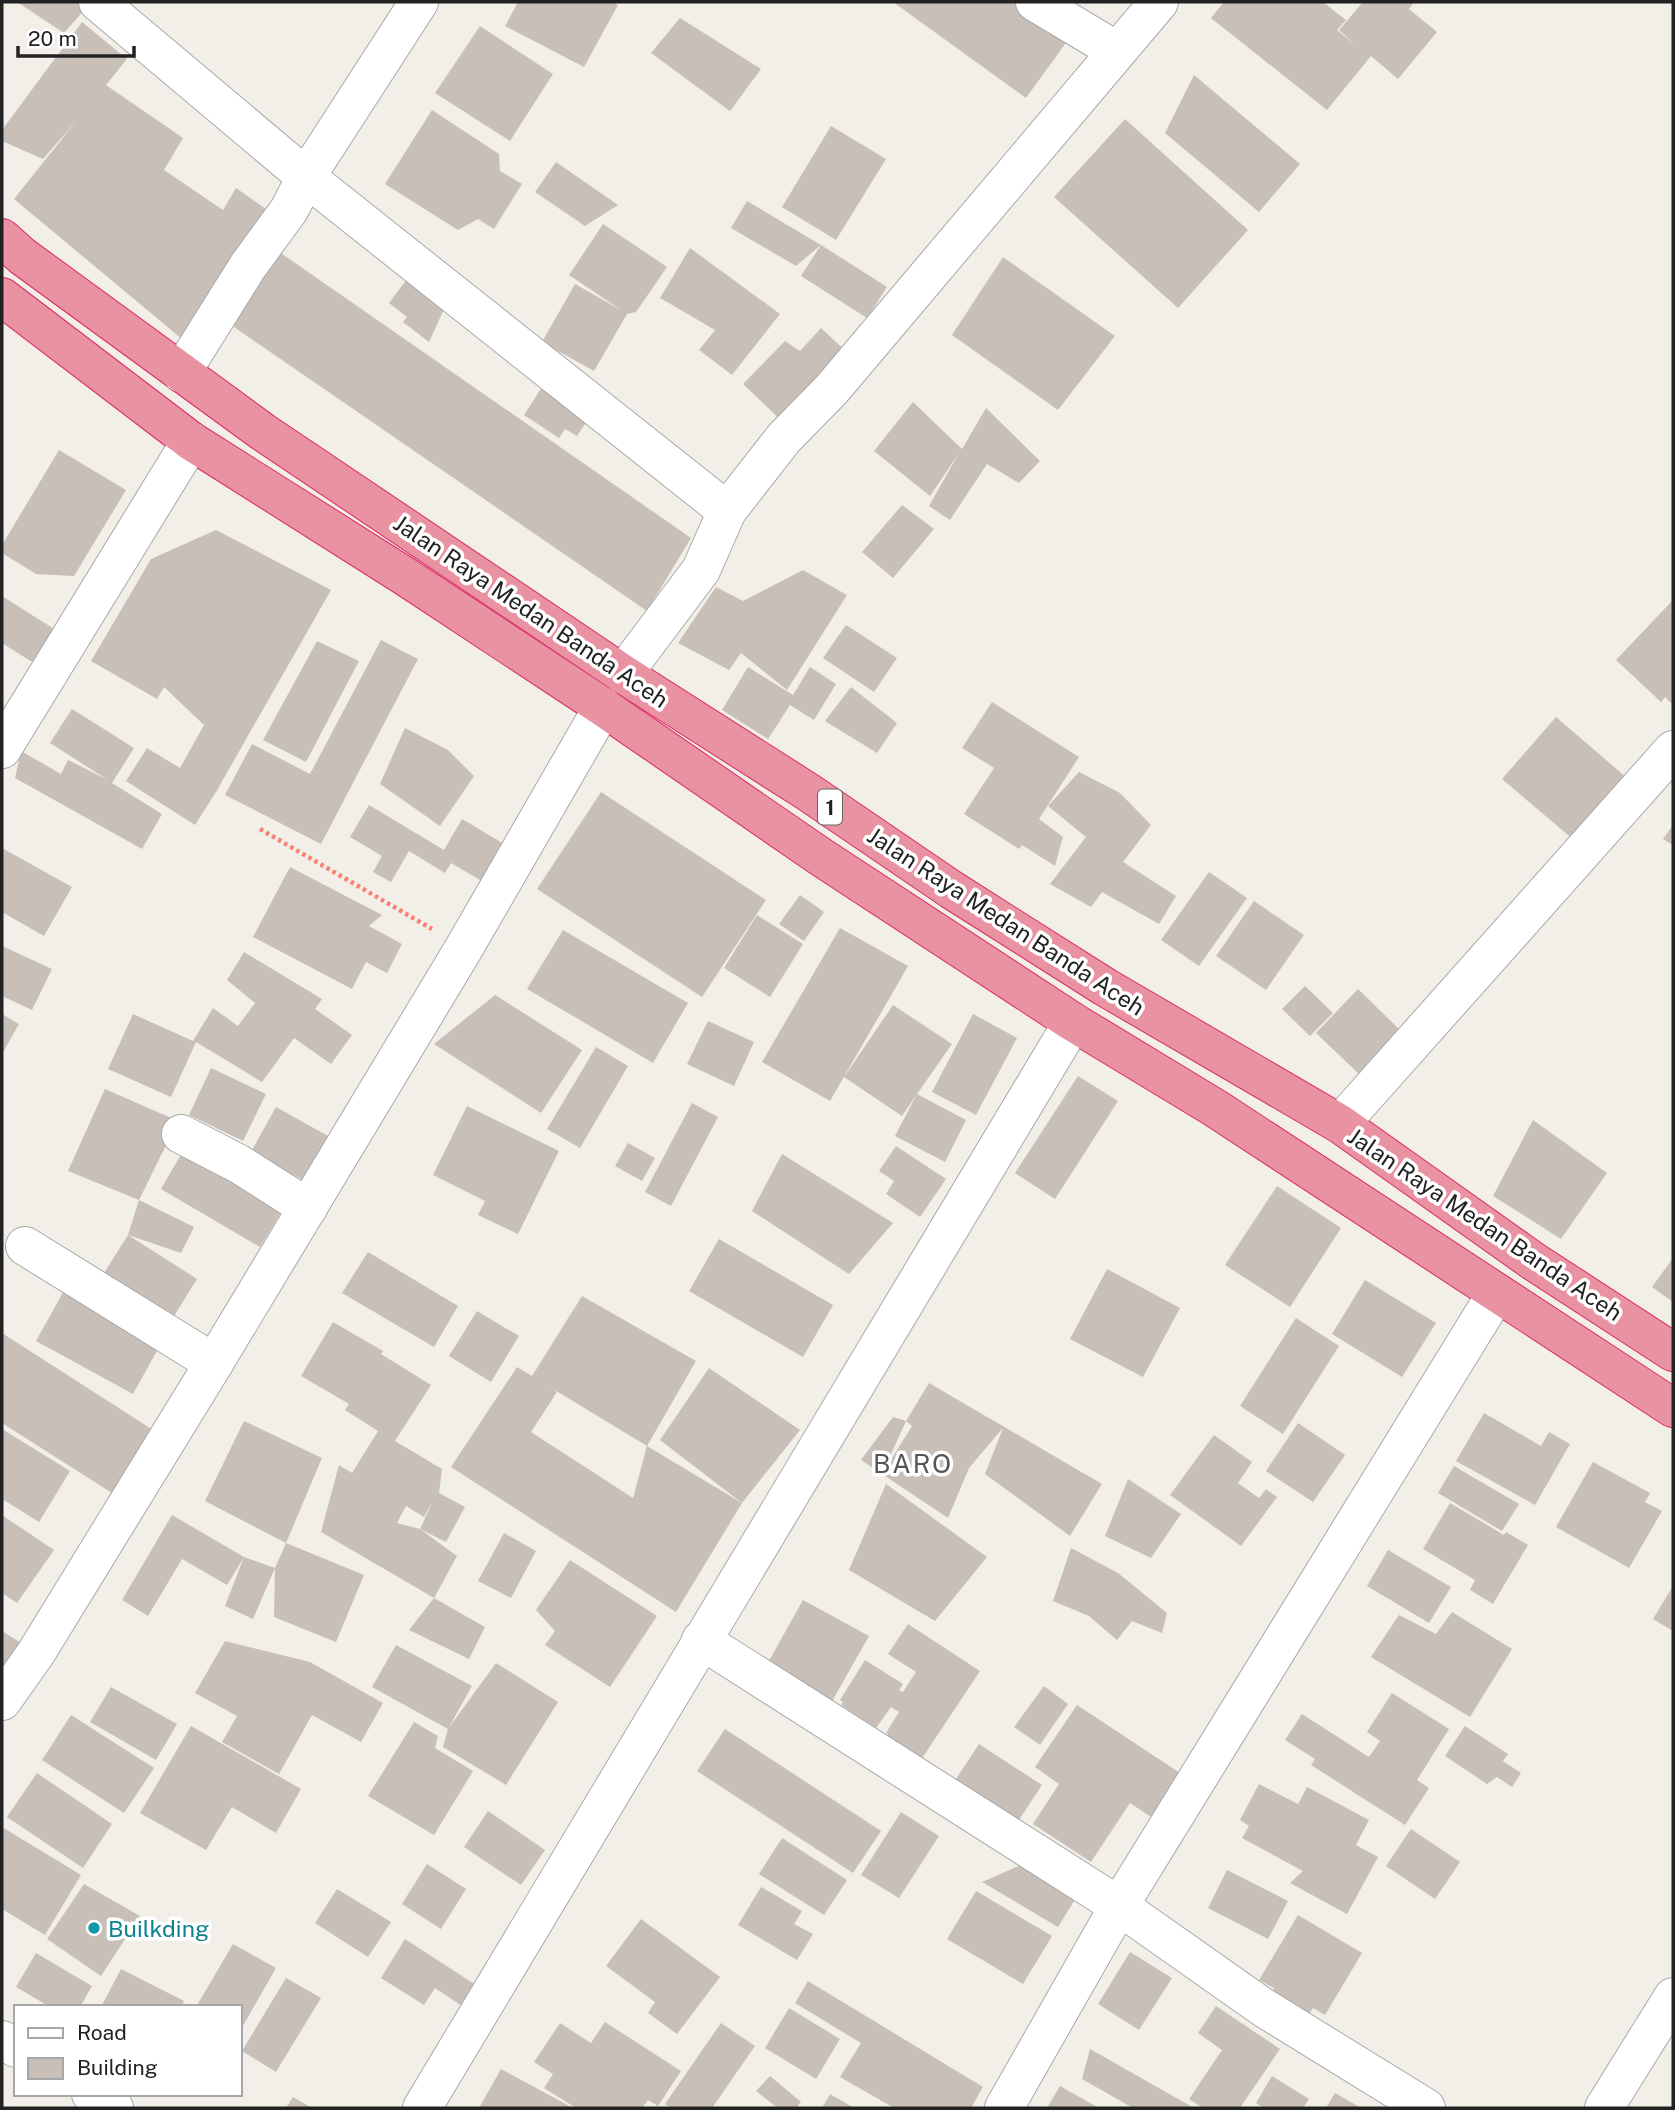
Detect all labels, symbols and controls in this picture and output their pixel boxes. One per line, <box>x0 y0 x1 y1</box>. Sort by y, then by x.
scale bar <box>18 14 133 58</box>
text: 20 m <box>28 26 77 51</box>
street label: Jalan Raya Medan Banda Aceh <box>389 509 673 713</box>
road number: 1 <box>818 790 842 824</box>
street label: Jalan Raya Medan Banda Aceh <box>862 821 1150 1021</box>
street label: Jalan Raya Medan Banda Aceh <box>1343 1122 1627 1326</box>
district label: BARO <box>873 1448 953 1479</box>
place label: Builkding <box>108 1915 209 1942</box>
marker: Builkding <box>86 1920 102 1936</box>
legend <box>14 2005 242 2096</box>
text: Road <box>77 2020 127 2045</box>
text: Building <box>77 2055 158 2080</box>

